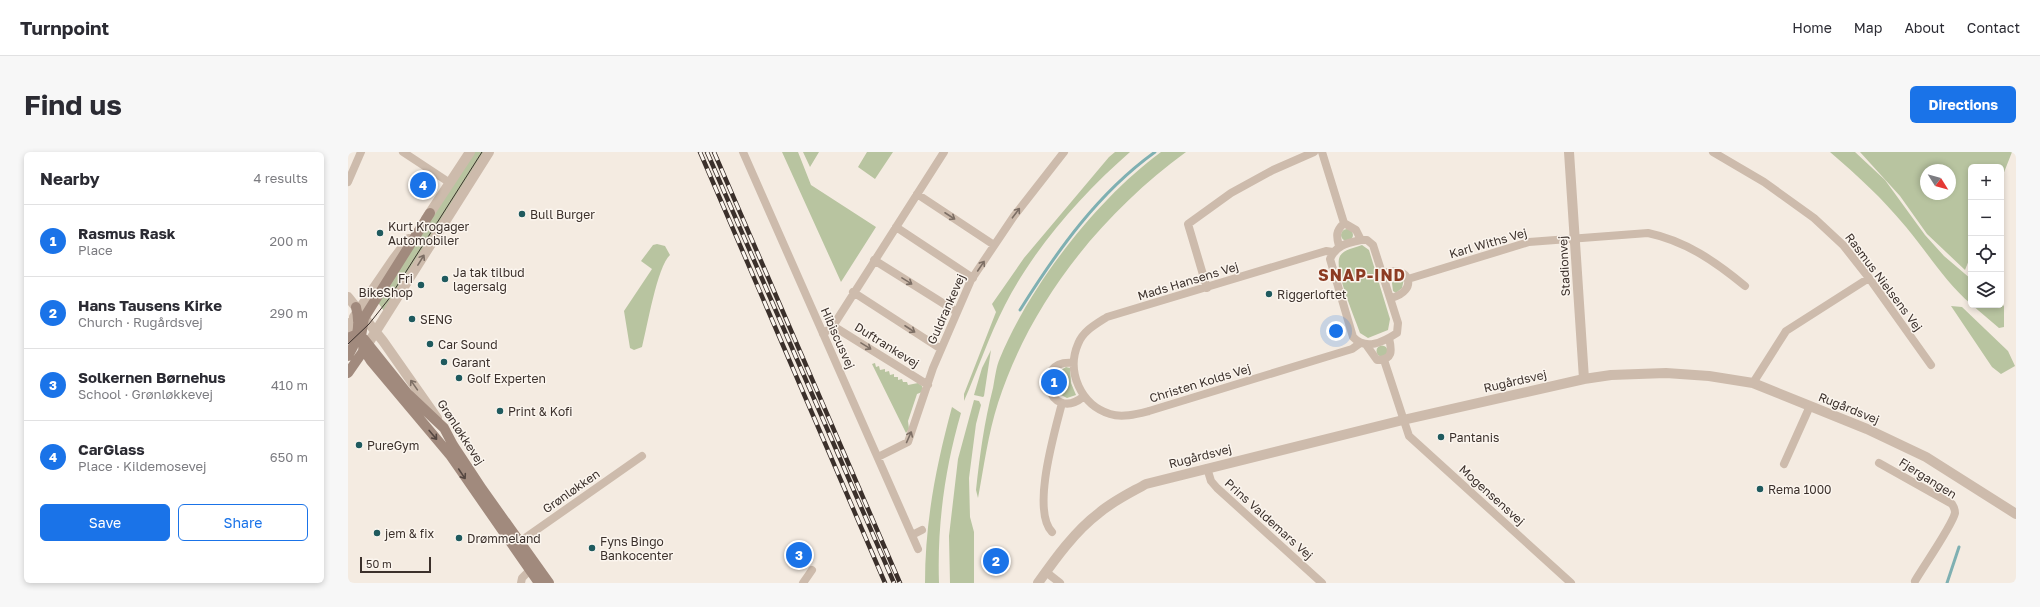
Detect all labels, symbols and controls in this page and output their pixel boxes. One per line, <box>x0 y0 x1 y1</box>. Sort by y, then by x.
text: Turnpoint <box>20 16 109 39</box>
text: Home <box>1792 19 1832 36</box>
text: Map <box>1854 19 1882 36</box>
text: About <box>1904 19 1945 36</box>
text: Contact <box>1967 19 2020 36</box>
button: Directions <box>1910 86 2016 123</box>
text: Find us <box>24 88 122 121</box>
north arrow <box>1920 164 1956 200</box>
map controls <box>1968 164 2004 308</box>
button: + <box>1968 164 2004 200</box>
text: Nearby <box>40 168 100 189</box>
text: 4 results <box>254 170 308 186</box>
pin: 4 <box>410 170 436 200</box>
button: − <box>1968 200 2004 236</box>
place label: Bull Burger <box>530 207 595 222</box>
one-way arrow <box>1012 207 1021 218</box>
marker: Bull Burger <box>517 209 527 219</box>
one-way arrow <box>944 212 955 220</box>
place label: Kurt Krogager Automobiler <box>388 219 470 248</box>
text: Rasmus Rask <box>78 224 176 242</box>
street label: Karl Withs Vej <box>1447 225 1529 261</box>
marker: Kurt Krogager Automobiler <box>375 228 385 238</box>
street label: Rasmus Nielsens Vej <box>1842 230 1926 334</box>
text: 1 <box>50 233 56 249</box>
text: 200 m <box>270 233 308 249</box>
street label: Stadionvej <box>1555 235 1573 297</box>
button: locate <box>1968 236 2004 272</box>
text: Place <box>78 242 113 258</box>
one-way arrow <box>417 254 425 266</box>
street label: Mads Hansens Vej <box>1136 259 1240 303</box>
one-way arrow <box>977 260 985 272</box>
place label: Ja tak tilbud lagersalg <box>453 265 525 294</box>
district label: SNAP-IND <box>1318 265 1406 285</box>
place label: Fri BikeShop <box>359 271 413 300</box>
street label: Guldrankevej <box>924 271 968 347</box>
button: layers <box>1968 272 2004 308</box>
marker: Ja tak tilbud lagersalg <box>440 274 450 284</box>
one-way arrow <box>901 277 912 285</box>
marker: Fri BikeShop <box>416 280 426 290</box>
place label: Riggerloftet <box>1277 287 1347 302</box>
marker: Riggerloftet <box>1264 289 1274 299</box>
text: Hans Tausens Kirke <box>78 296 222 314</box>
text: 2 <box>49 305 57 321</box>
text: 290 m <box>270 305 308 321</box>
street label: Hibiscusvej <box>818 305 858 371</box>
place label: SENG <box>420 312 453 327</box>
text: Church · Rugårdsvej <box>78 314 203 330</box>
marker: SENG <box>407 314 417 324</box>
street label: Duftrankevej <box>852 319 922 371</box>
your location <box>1326 321 1346 341</box>
one-way arrow <box>904 325 915 333</box>
place label: Car Sound <box>438 337 498 352</box>
marker: Car Sound <box>425 339 435 349</box>
one-way arrow <box>860 343 872 351</box>
place label: Garant <box>452 355 491 370</box>
marker: Garant <box>439 357 449 367</box>
street label: Christen Kolds Vej <box>1148 360 1252 406</box>
street label: Rugårdsvej <box>1482 366 1548 396</box>
pin: 1 <box>1041 367 1067 397</box>
text: Solkernen Børnehus <box>78 368 226 386</box>
place label: Golf Experten <box>467 371 546 386</box>
marker: Golf Experten <box>454 373 464 383</box>
text: 3 <box>49 377 57 393</box>
text: 410 m <box>271 377 308 393</box>
one-way arrow <box>410 380 418 391</box>
text: School · Grønløkkevej <box>78 386 213 402</box>
street label: Rugårdsvej <box>1816 389 1882 427</box>
street label: Grønløkkevej <box>434 396 488 468</box>
place label: Print & Kofi <box>508 404 573 419</box>
marker: Print & Kofi <box>495 406 505 416</box>
one-way arrow <box>429 430 438 441</box>
place label: Pantanis <box>1449 430 1499 445</box>
one-way arrow <box>906 431 913 443</box>
marker: Pantanis <box>1436 432 1446 442</box>
place label: PureGym <box>367 438 419 453</box>
text: CarGlass <box>78 440 145 458</box>
marker: PureGym <box>354 440 364 450</box>
street label: Rugårdsvej <box>1167 441 1233 471</box>
text: 4 <box>49 449 57 465</box>
text: 650 m <box>270 449 308 465</box>
street label: Fjergangen <box>1896 454 1960 502</box>
text: Place · Kildemosevej <box>78 458 207 474</box>
street label: Mogensensvej <box>1456 462 1528 528</box>
street label: Grønløkken <box>540 466 602 516</box>
one-way arrow <box>458 468 466 479</box>
street label: Prins Valdemars Vej <box>1222 475 1316 563</box>
place label: Rema 1000 <box>1768 482 1832 497</box>
marker: Rema 1000 <box>1755 484 1765 494</box>
button: Save <box>40 504 170 541</box>
button: Share <box>178 504 308 541</box>
place label: jem & fix <box>384 526 434 541</box>
marker: jem & fix <box>372 528 382 538</box>
place label: Drømmeland <box>467 531 541 546</box>
marker: Drømmeland <box>454 533 464 543</box>
place label: Fyns Bingo Bankocenter <box>600 534 673 563</box>
pin: 3 <box>786 540 812 570</box>
marker: Fyns Bingo Bankocenter <box>587 543 597 553</box>
pin: 2 <box>983 546 1009 576</box>
scale bar <box>360 555 431 574</box>
text: 50 m <box>366 557 392 570</box>

